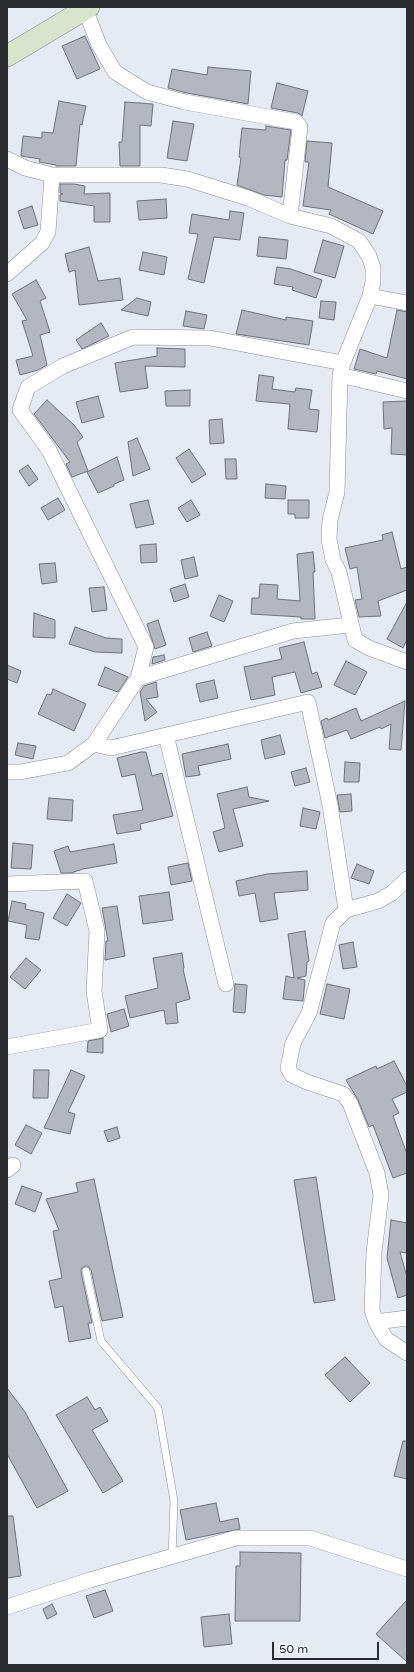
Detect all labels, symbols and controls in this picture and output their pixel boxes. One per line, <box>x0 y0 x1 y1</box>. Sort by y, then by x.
scale bar <box>274 1634 381 1660</box>
text: 50 m <box>279 1642 308 1656</box>

